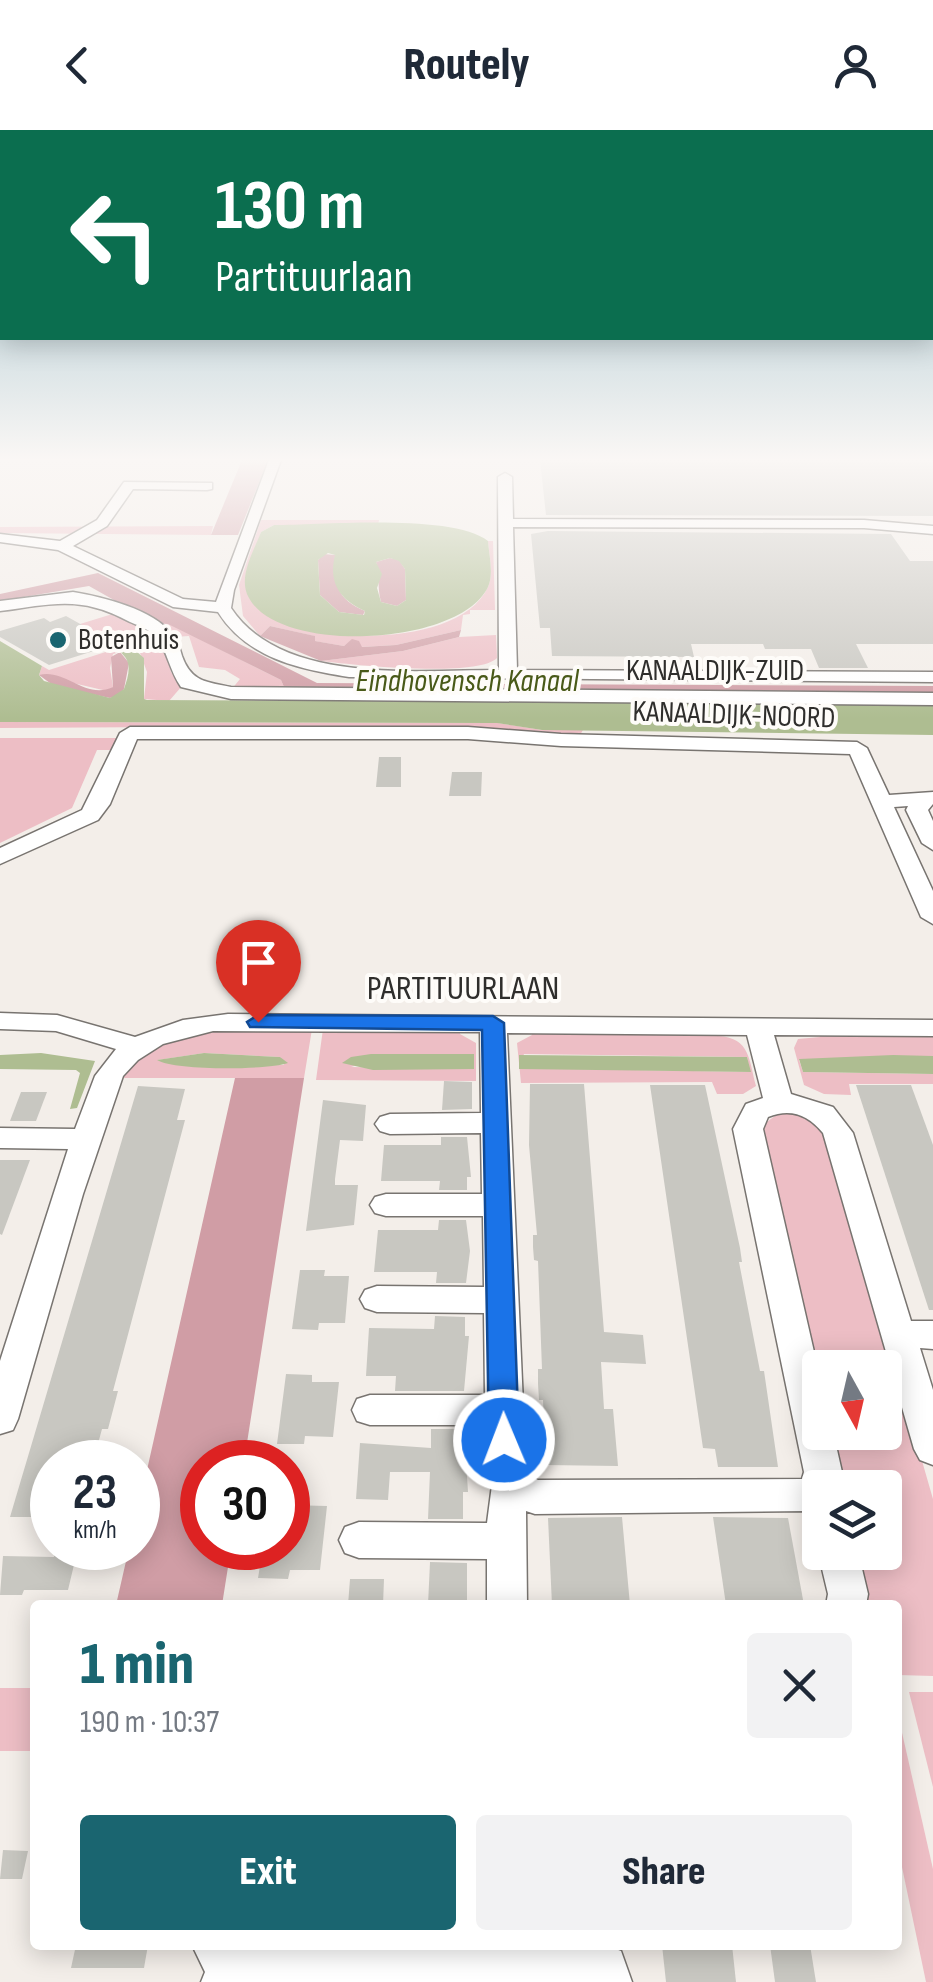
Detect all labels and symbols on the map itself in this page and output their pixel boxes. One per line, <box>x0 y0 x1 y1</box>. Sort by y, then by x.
place label: Botenhuis <box>78 622 179 658</box>
marker: Botenhuis <box>47 629 69 651</box>
street label: KANAALDIJK-ZUID <box>626 653 804 689</box>
water label: Eindhovensch Kanaal <box>356 662 580 701</box>
street label: KANAALDIJK-NOORD <box>632 693 836 737</box>
pin <box>216 920 301 1023</box>
street label: PARTITUURLAAN <box>367 967 559 1010</box>
north arrow <box>802 1350 902 1450</box>
position arrow <box>452 1388 556 1492</box>
speed limit sign: 30 <box>180 1440 310 1570</box>

